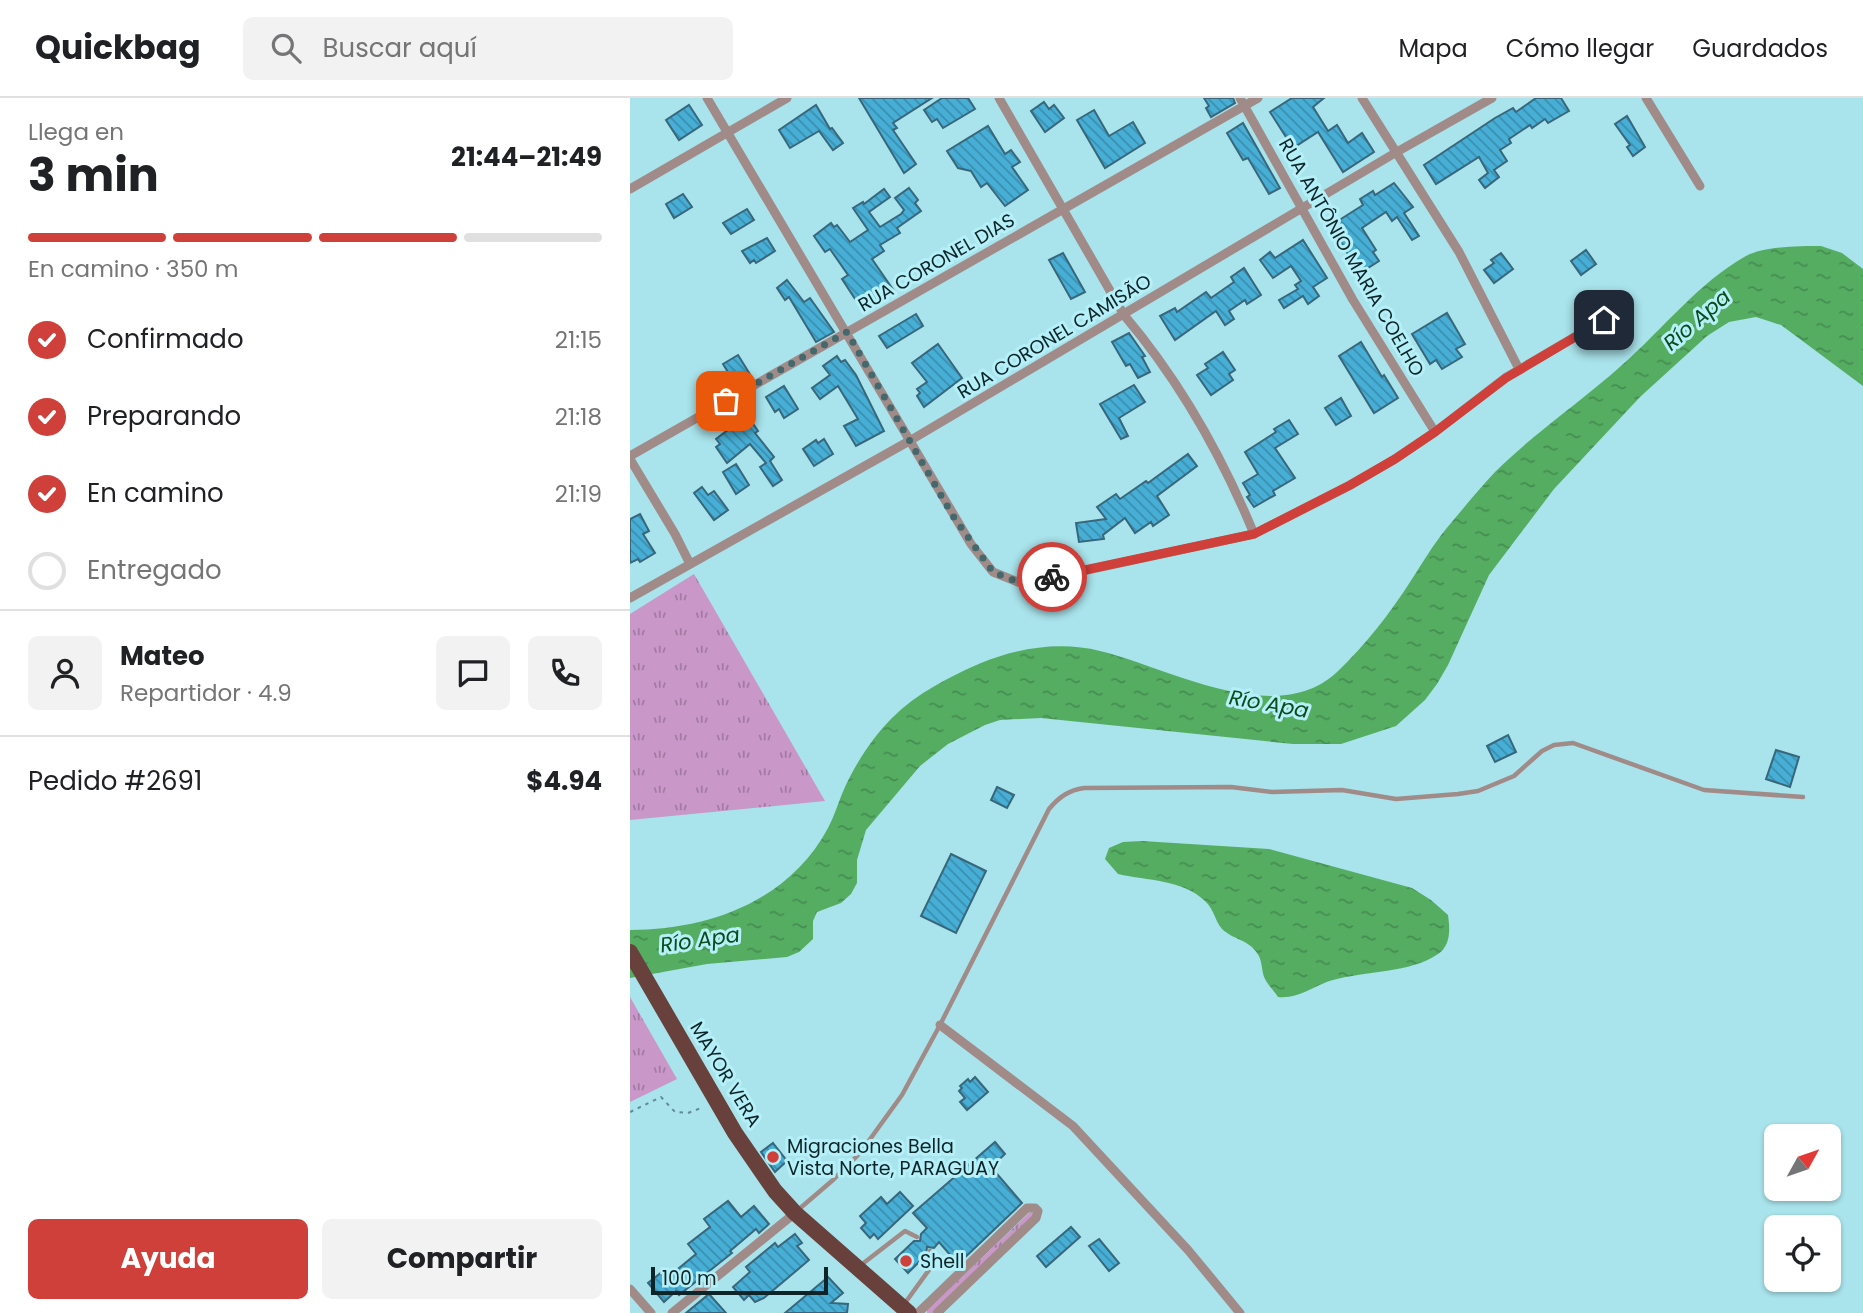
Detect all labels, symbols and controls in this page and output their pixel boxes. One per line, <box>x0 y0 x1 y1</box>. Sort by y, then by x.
search box <box>243 17 733 80</box>
text: Quickbag <box>35 24 201 71</box>
icon: search <box>267 29 305 67</box>
text: Buscar aquí <box>323 30 477 66</box>
text: Mapa <box>1398 32 1468 65</box>
text: Cómo llegar <box>1506 32 1654 65</box>
text: Guardados <box>1692 32 1828 65</box>
text: Llega en <box>28 116 124 148</box>
street label: RUA ANTÔNIO MARIA COELHO <box>1272 133 1431 381</box>
text: 21:44–21:49 <box>451 139 602 175</box>
text: 3 min <box>28 143 159 207</box>
street label: RUA CORONEL DIAS <box>853 207 1020 318</box>
text: En camino · 350 m <box>28 253 238 285</box>
street label: RUA CORONEL CAMISÃO <box>952 268 1156 405</box>
water label: Río Apa <box>1657 282 1736 357</box>
pin <box>1574 290 1634 350</box>
icon: home <box>1585 301 1623 339</box>
icon: check <box>28 321 66 359</box>
text: Confirmado <box>87 321 244 357</box>
text: 21:15 <box>555 324 602 356</box>
pin <box>696 371 756 431</box>
icon: bag <box>707 382 745 420</box>
icon: check <box>28 398 66 436</box>
text: Preparando <box>87 398 241 434</box>
text: 21:18 <box>555 401 602 433</box>
icon: check <box>28 475 66 513</box>
text: En camino <box>87 475 224 511</box>
text: 21:19 <box>555 478 602 510</box>
courier <box>1017 542 1087 612</box>
text: Entregado <box>87 552 222 588</box>
icon: bike <box>1033 558 1071 596</box>
button: person <box>28 636 102 710</box>
button: chat <box>436 636 510 710</box>
button: phone <box>528 636 602 710</box>
text: Mateo <box>120 638 205 674</box>
text: Repartidor · 4.9 <box>120 677 292 709</box>
water label: Río Apa <box>1227 682 1311 725</box>
text: Pedido #2691 <box>28 763 202 799</box>
text: $4.94 <box>526 763 602 799</box>
water label: Río Apa <box>658 920 742 959</box>
street label: MAYOR VERA <box>683 1016 768 1132</box>
north arrow <box>1764 1124 1841 1200</box>
map controls <box>1764 1124 1841 1292</box>
place label: Migraciones Bella Vista Norte, PARAGUAY <box>787 1133 999 1182</box>
marker: Migraciones Bella Vista Norte, PARAGUAY <box>765 1149 781 1165</box>
button: locate <box>1764 1215 1841 1292</box>
button: Ayuda <box>28 1219 308 1299</box>
button: Compartir <box>322 1219 602 1299</box>
place label: Shell <box>920 1248 964 1275</box>
marker: Shell <box>898 1253 914 1269</box>
scale bar <box>651 1264 828 1296</box>
text: 100 m <box>662 1265 717 1292</box>

